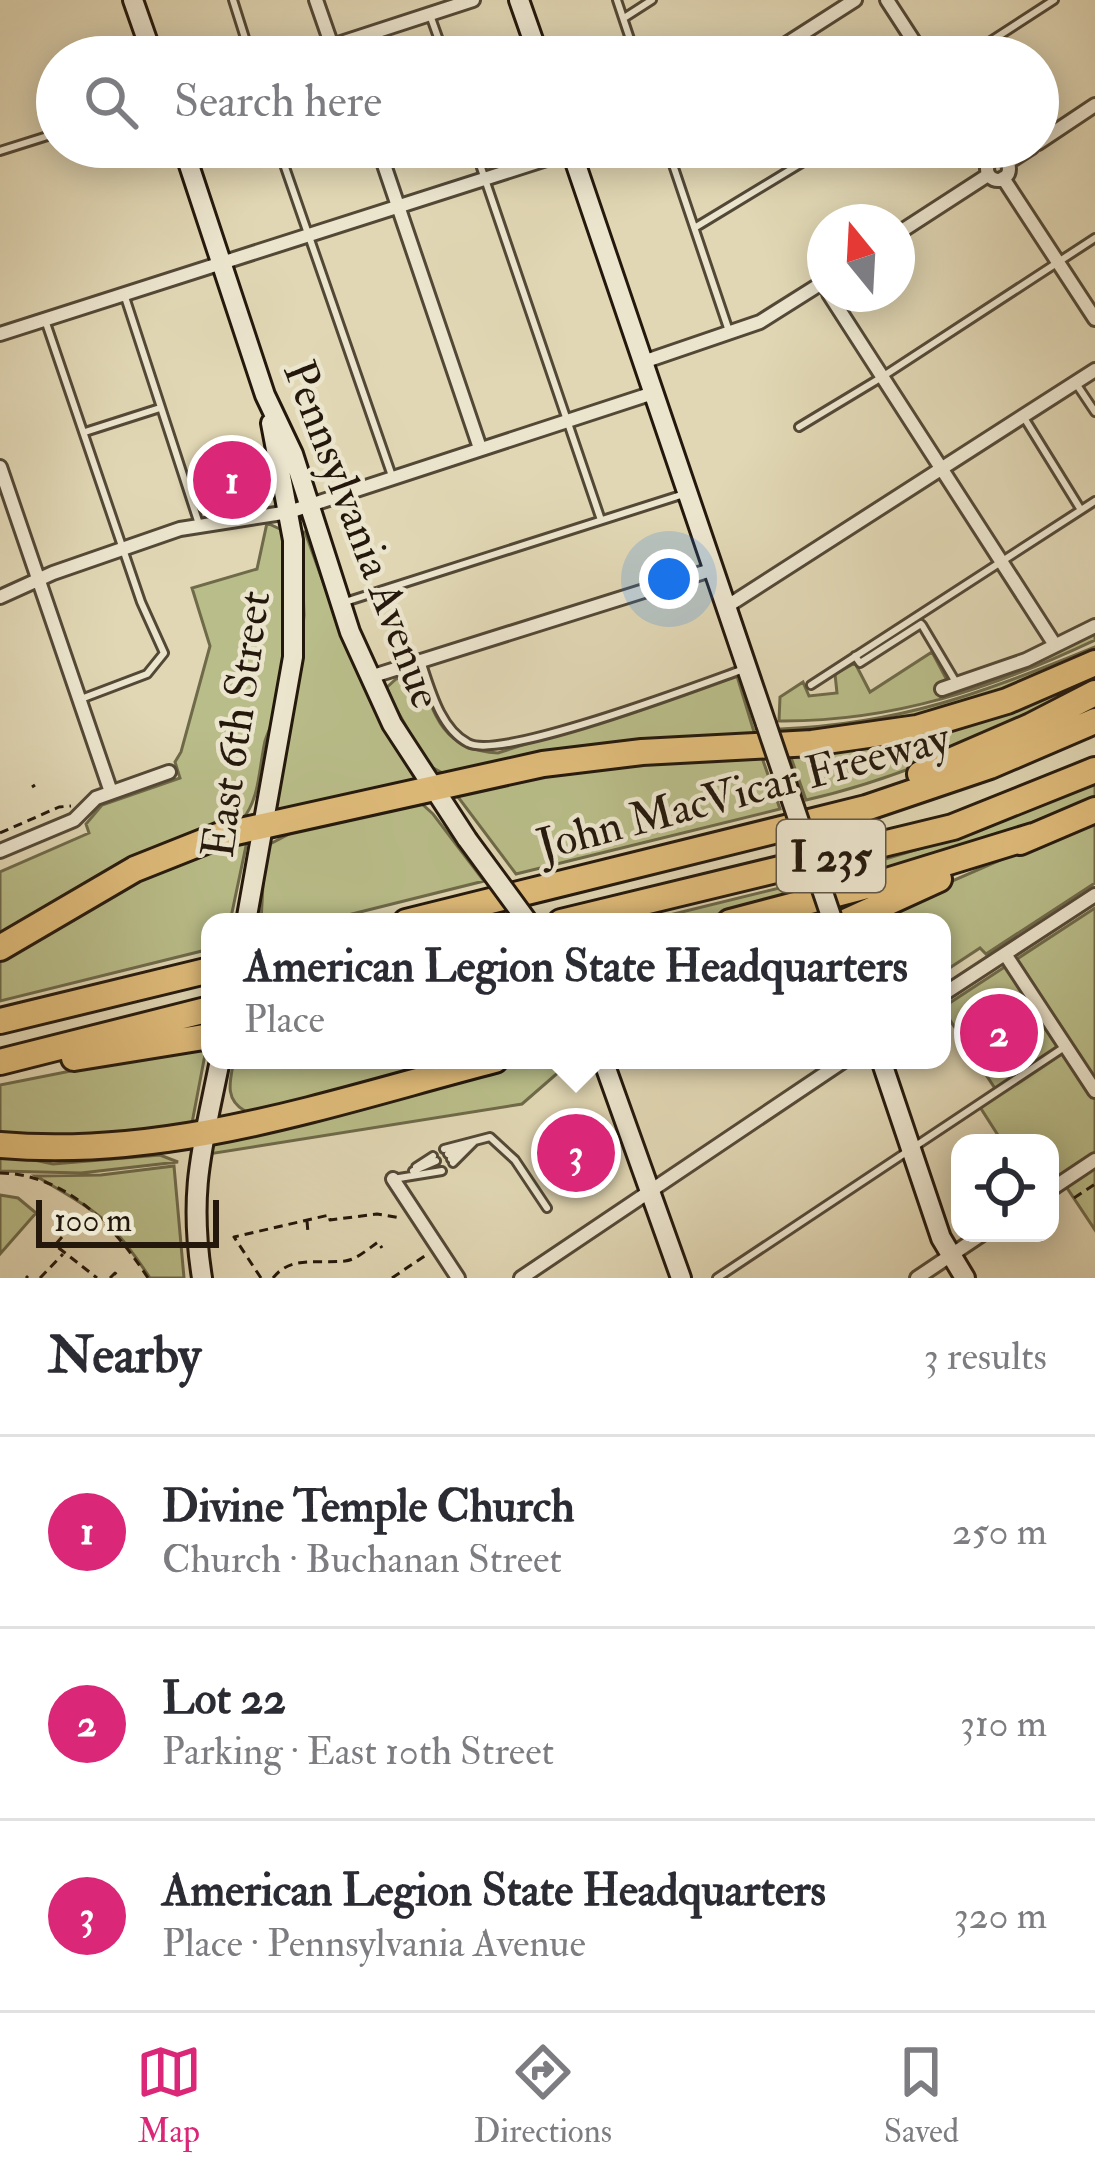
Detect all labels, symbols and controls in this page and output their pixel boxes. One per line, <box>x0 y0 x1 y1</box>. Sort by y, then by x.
search box <box>36 36 1059 168</box>
icon: search <box>78 69 144 135</box>
text: Search here <box>174 74 382 130</box>
north arrow <box>807 204 915 312</box>
street label: Pennsylvania Avenue <box>270 353 454 716</box>
pin: 1 <box>193 435 271 525</box>
your location <box>639 549 699 609</box>
street label: East 6th Street <box>191 587 283 861</box>
street label: John MacVicar Freeway <box>529 710 957 874</box>
road number: I 235 <box>777 820 885 892</box>
popup <box>201 913 951 1069</box>
text: American Legion State Headquarters <box>244 939 908 995</box>
pin: 2 <box>960 988 1038 1078</box>
text: Place <box>244 995 325 1044</box>
pin: 3 <box>537 1108 615 1198</box>
map controls <box>951 1134 1059 1242</box>
button: locate <box>951 1134 1059 1242</box>
scale bar <box>36 1194 219 1247</box>
text: 100 m <box>54 1200 132 1241</box>
text: Nearby <box>48 1324 201 1388</box>
text: 3 results <box>924 1332 1047 1381</box>
text: Divine Temple Church <box>162 1479 575 1535</box>
text: 1 <box>80 1507 94 1556</box>
text: 250 m <box>952 1507 1047 1556</box>
text: Church · Buchanan Street <box>162 1535 562 1584</box>
text: Lot 22 <box>162 1671 286 1727</box>
text: 2 <box>77 1699 97 1748</box>
text: 310 m <box>960 1699 1047 1748</box>
text: Parking · East 10th Street <box>162 1727 554 1776</box>
text: American Legion State Headquarters <box>162 1863 826 1919</box>
text: 3 <box>80 1891 94 1940</box>
text: 320 m <box>954 1891 1047 1940</box>
text: Place · Pennsylvania Avenue <box>162 1919 586 1968</box>
tab: Map <box>136 2039 202 2152</box>
tab: Directions <box>474 2039 612 2152</box>
tab: Saved <box>884 2039 959 2152</box>

